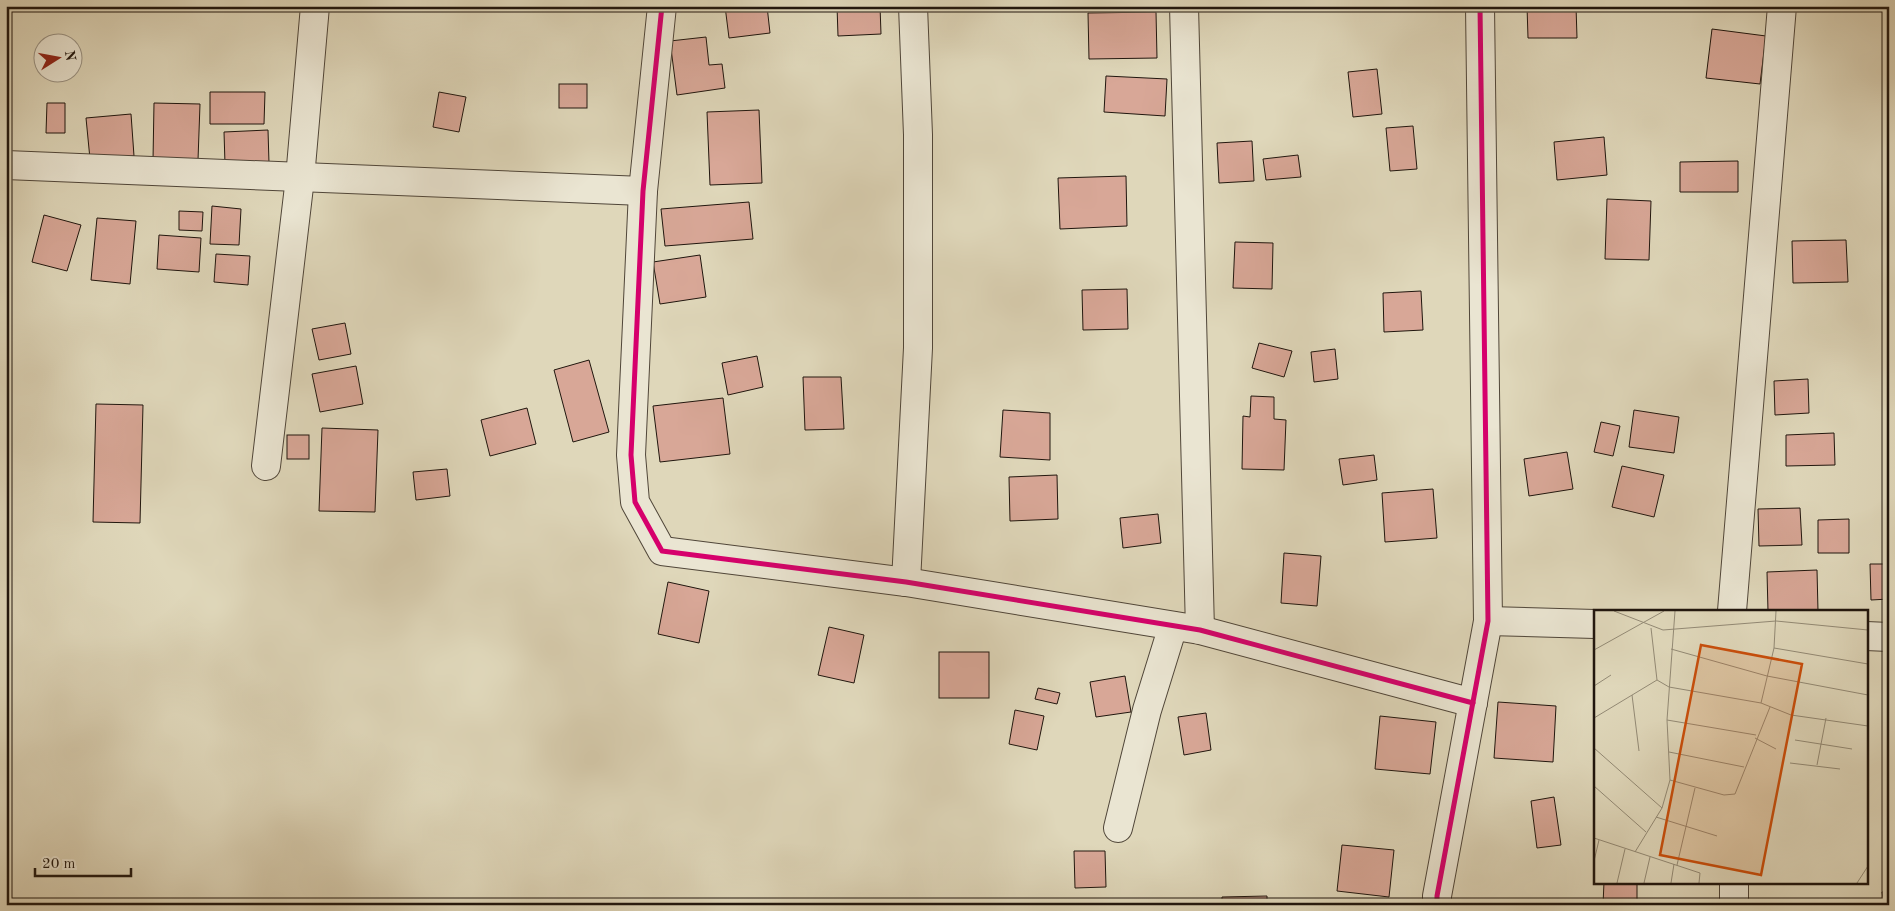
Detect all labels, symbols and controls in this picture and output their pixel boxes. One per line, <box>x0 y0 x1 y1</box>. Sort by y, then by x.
north arrow <box>32 32 82 82</box>
text: N <box>62 49 78 63</box>
inset map <box>1594 610 1868 884</box>
scale bar <box>35 846 131 878</box>
text: 20 m <box>42 857 76 872</box>

